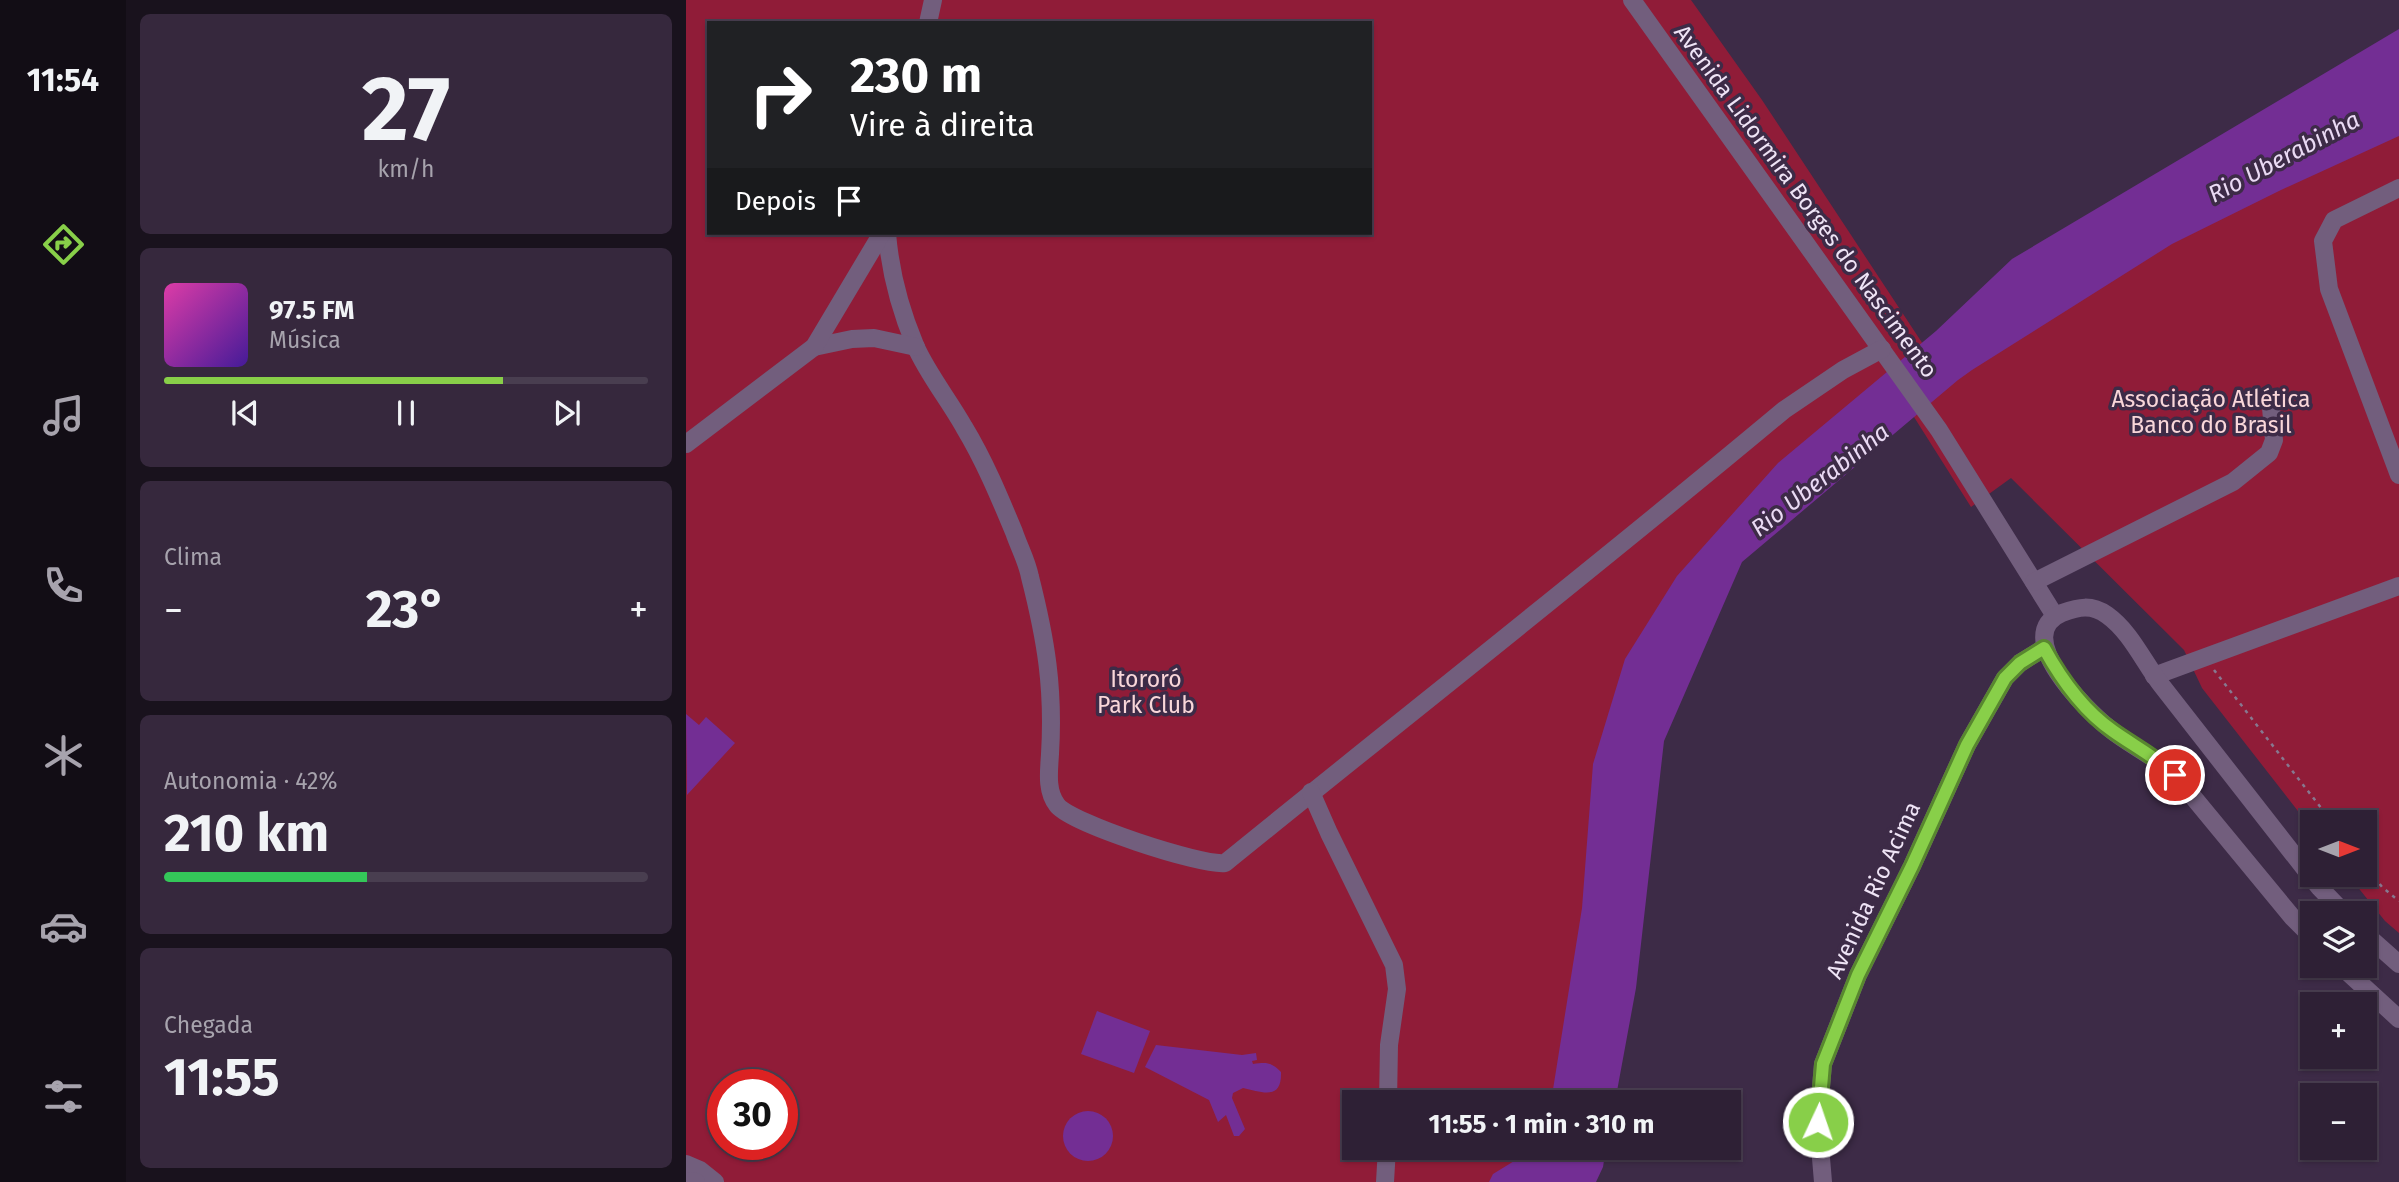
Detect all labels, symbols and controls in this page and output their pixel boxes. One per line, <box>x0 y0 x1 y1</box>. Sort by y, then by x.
street label: Avenida Lidormira Borges do Nascimento <box>1668 19 1944 383</box>
text: 230 m <box>850 46 982 105</box>
icon: right <box>735 49 826 140</box>
text: 27 <box>362 55 450 164</box>
text: 11:54 <box>27 61 99 99</box>
water label: Rio Uberabinha <box>2204 105 2364 209</box>
text: Vire à direita <box>850 106 1035 144</box>
text: km/h <box>378 155 434 183</box>
icon: arrive <box>830 182 868 220</box>
text: Depois <box>735 186 816 217</box>
icon: directions <box>39 220 88 269</box>
text: 97.5 FM <box>269 295 354 326</box>
text: Música <box>269 326 341 354</box>
park label: Associação Atlética Banco do Brasil <box>2111 385 2311 439</box>
icon: music <box>39 391 88 440</box>
icon: previous <box>226 394 264 432</box>
icon: pause <box>387 394 425 432</box>
icon: next <box>548 394 586 432</box>
water label: Rio Uberabinha <box>1745 417 1895 543</box>
text: Clima <box>164 543 222 571</box>
icon: phone <box>39 561 88 610</box>
text: 23° <box>366 578 446 641</box>
text: − <box>164 587 183 633</box>
text: + <box>629 587 648 633</box>
park label: Itororó Park Club <box>1097 665 1195 719</box>
icon: climate <box>39 731 88 780</box>
pin <box>2145 745 2205 805</box>
icon: arrive <box>2156 756 2194 794</box>
text: Autonomia · 42% <box>164 767 337 795</box>
street label: Avenida Rio Acima <box>1820 797 1926 983</box>
text: 210 km <box>164 802 329 865</box>
north arrow <box>2300 810 2376 887</box>
map controls <box>2300 810 2377 1160</box>
button: layers <box>2300 901 2377 978</box>
icon: car <box>39 902 88 951</box>
button: + <box>2300 992 2377 1069</box>
text: Chegada <box>164 1011 253 1039</box>
text: 11:55 <box>164 1046 280 1109</box>
speed limit sign: 30 <box>707 1069 798 1160</box>
icon: filters <box>39 1072 88 1121</box>
button: − <box>2300 1083 2377 1160</box>
position arrow <box>1781 1085 1855 1159</box>
text: 11:55 · 1 min · 310 m <box>1429 1109 1654 1140</box>

